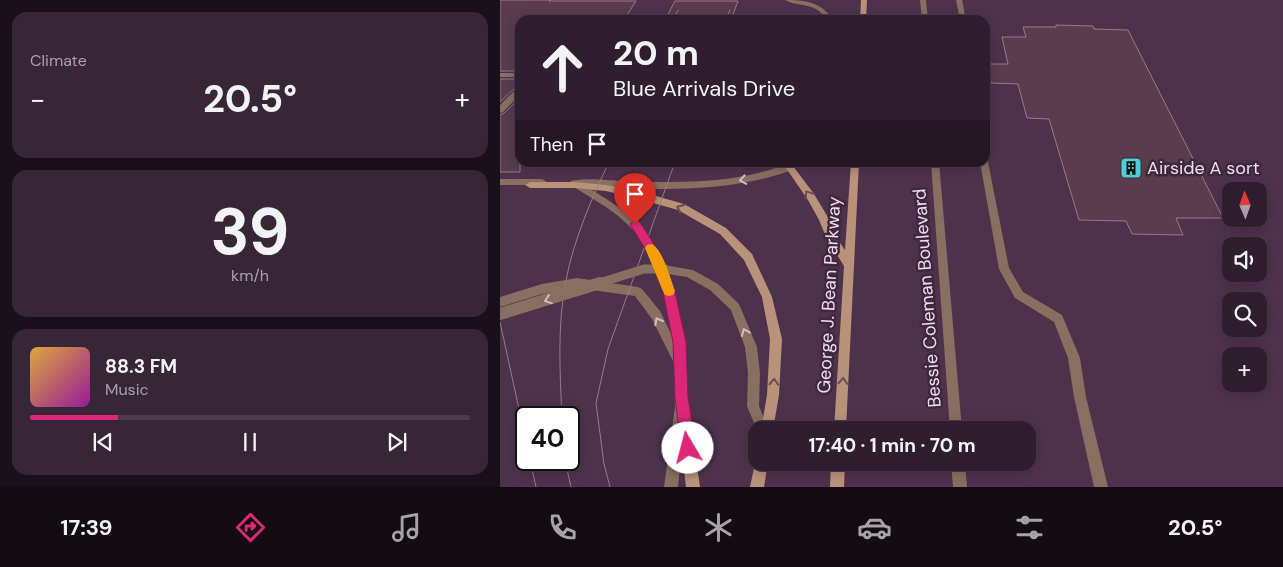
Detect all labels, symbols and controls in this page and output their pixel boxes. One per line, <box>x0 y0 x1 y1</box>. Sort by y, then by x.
text: 20 m <box>613 30 699 76</box>
icon: ahead <box>530 35 595 100</box>
text: Climate <box>30 50 87 71</box>
text: 20.5° <box>203 74 297 124</box>
text: Blue Arrivals Drive <box>613 74 795 103</box>
text: − <box>30 81 45 118</box>
text: + <box>455 81 470 118</box>
icon: arrive <box>583 130 611 158</box>
text: Then <box>530 132 573 157</box>
building icon: Airside A sort <box>1119 156 1143 180</box>
place label: Airside A sort <box>1147 156 1260 180</box>
pin <box>614 173 656 224</box>
one-way arrow <box>738 175 747 185</box>
icon: arrive <box>621 180 649 208</box>
north arrow <box>1222 182 1268 228</box>
map controls <box>1222 182 1267 392</box>
street label: Bessie Coleman Boulevard <box>907 188 947 408</box>
text: 39 <box>211 190 289 274</box>
one-way arrow <box>805 191 814 200</box>
street label: George J. Bean Parkway <box>812 196 846 394</box>
one-way arrow <box>676 204 685 214</box>
button: sound <box>1222 237 1267 282</box>
text: km/h <box>231 265 269 286</box>
button: search <box>1222 292 1267 337</box>
one-way arrow <box>544 294 552 304</box>
one-way arrow <box>655 317 665 326</box>
one-way arrow <box>741 328 751 337</box>
button: + <box>1222 347 1267 392</box>
text: 88.3 FM <box>105 354 177 379</box>
one-way arrow <box>837 377 848 385</box>
one-way arrow <box>768 378 779 386</box>
text: Music <box>105 379 149 400</box>
speed limit sign: 40 <box>515 406 580 471</box>
position arrow <box>661 421 713 473</box>
icon: previous <box>89 428 117 456</box>
icon: pause <box>236 428 264 456</box>
icon: next <box>383 428 411 456</box>
text: 17:40 · 1 min · 70 m <box>808 433 976 458</box>
icon: directions <box>233 510 268 545</box>
icon: music <box>389 510 424 545</box>
icon: phone <box>545 510 580 545</box>
icon: climate <box>701 510 736 545</box>
icon: car <box>857 510 892 545</box>
icon: filters <box>1012 510 1047 545</box>
text: 17:39 <box>60 513 113 542</box>
text: 20.5° <box>1168 513 1223 542</box>

